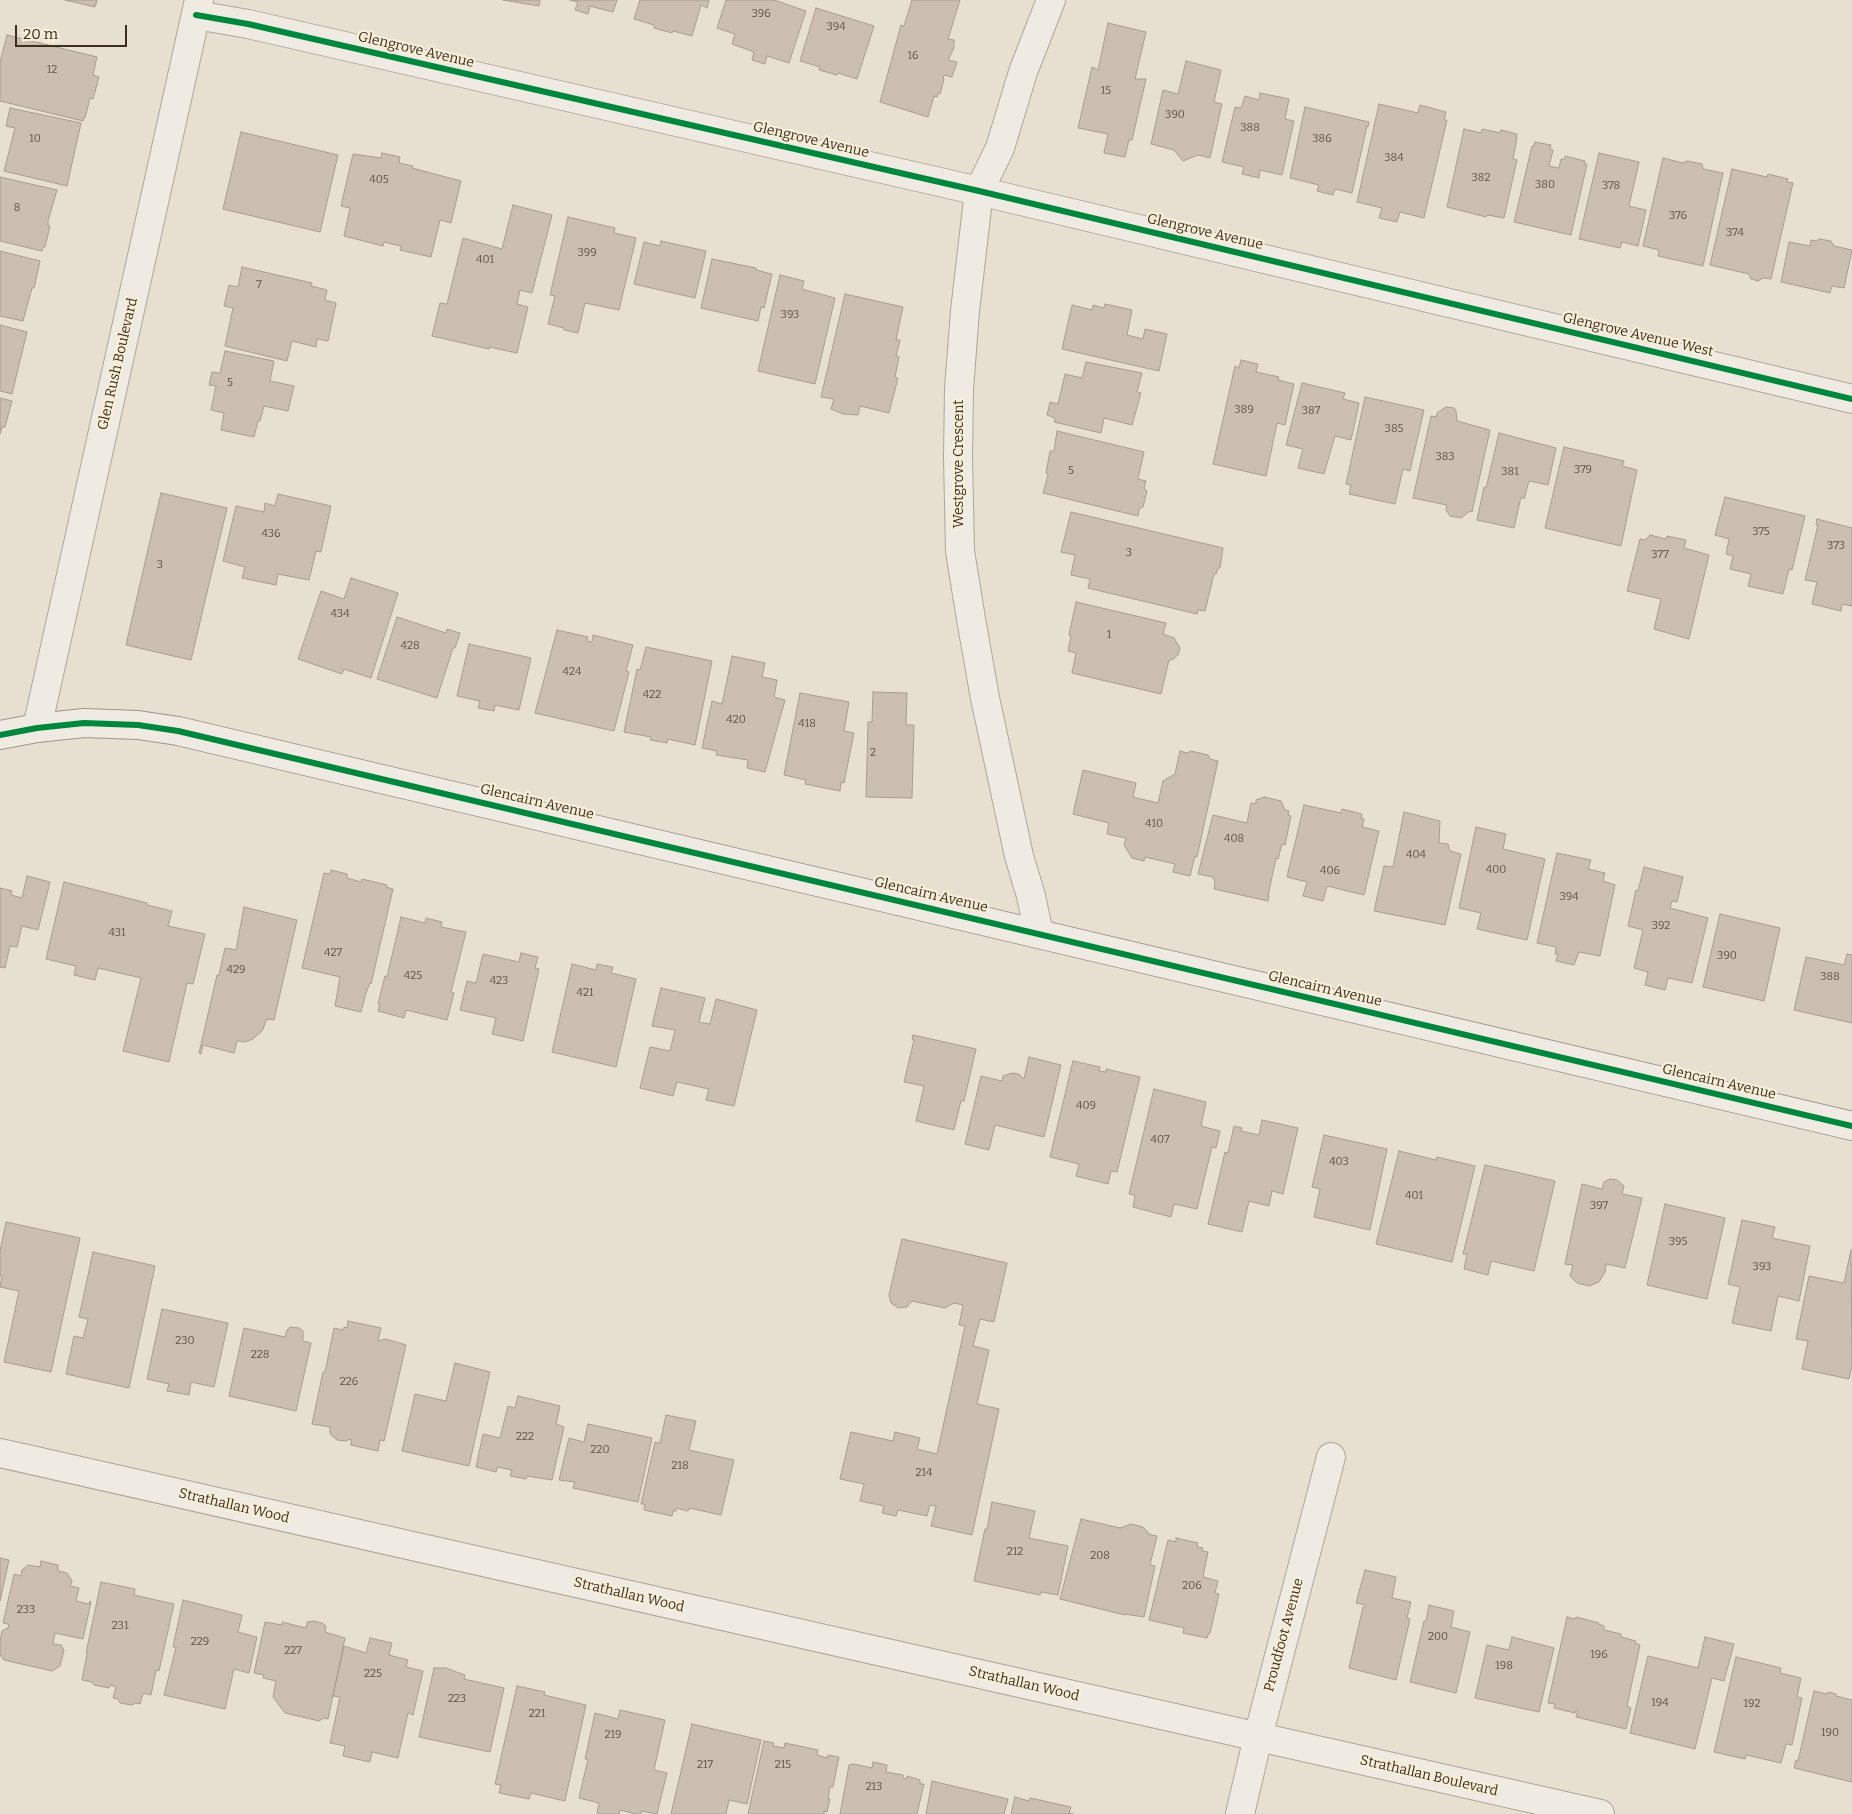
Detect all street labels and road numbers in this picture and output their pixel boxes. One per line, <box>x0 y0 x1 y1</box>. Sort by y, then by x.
street label: Glengrove Avenue <box>356 28 476 72</box>
street label: Glengrove Avenue <box>751 118 871 162</box>
street label: Glengrove Avenue <box>1145 210 1265 254</box>
street label: Glen Rush Boulevard <box>95 296 141 432</box>
street label: Glengrove Avenue West <box>1561 309 1715 361</box>
street label: Westgrove Crescent <box>951 400 967 528</box>
street label: Glencairn Avenue <box>478 781 596 823</box>
street label: Glencairn Avenue <box>872 874 990 916</box>
street label: Glencairn Avenue <box>1266 968 1384 1010</box>
street label: Glencairn Avenue <box>1660 1061 1778 1103</box>
street label: Strathallan Wood <box>177 1485 291 1527</box>
street label: Strathallan Wood <box>572 1574 686 1616</box>
street label: Proudfoot Avenue <box>1261 1576 1307 1694</box>
street label: Strathallan Wood <box>967 1663 1081 1705</box>
street label: Strathallan Boulevard <box>1358 1752 1500 1800</box>

